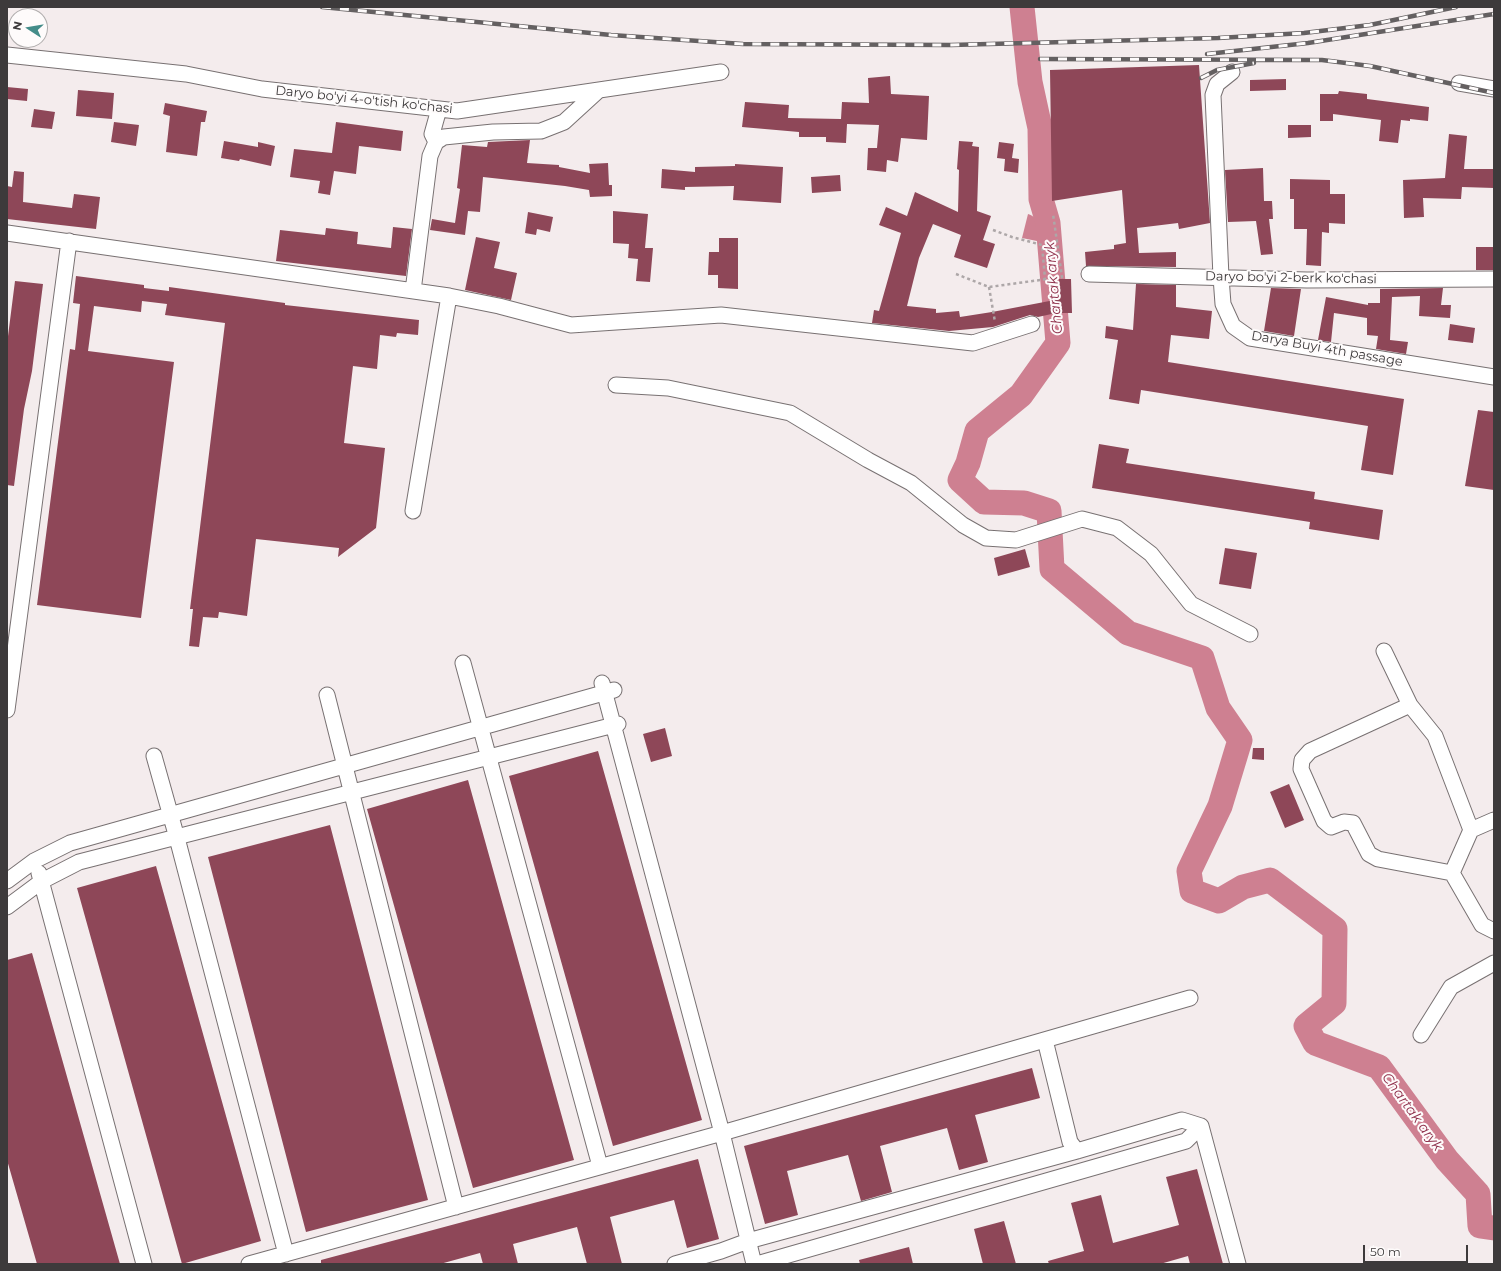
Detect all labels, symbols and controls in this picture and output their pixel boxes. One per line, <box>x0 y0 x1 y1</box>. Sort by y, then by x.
north arrow <box>8 8 48 48</box>
text: N <box>9 20 25 32</box>
street label: Daryo bo'yi 4-o'tish ko'chasi <box>274 83 454 117</box>
water label: Chartak aryk <box>1042 241 1066 335</box>
street label: Daryo bo'yi 2-berk ko'chasi <box>1205 269 1377 287</box>
street label: Darya Buyi 4th passage <box>1250 328 1404 370</box>
water label: Chartak aryk <box>1378 1070 1446 1154</box>
scale bar <box>1365 1237 1470 1263</box>
text: 50 m <box>1370 1244 1401 1259</box>

